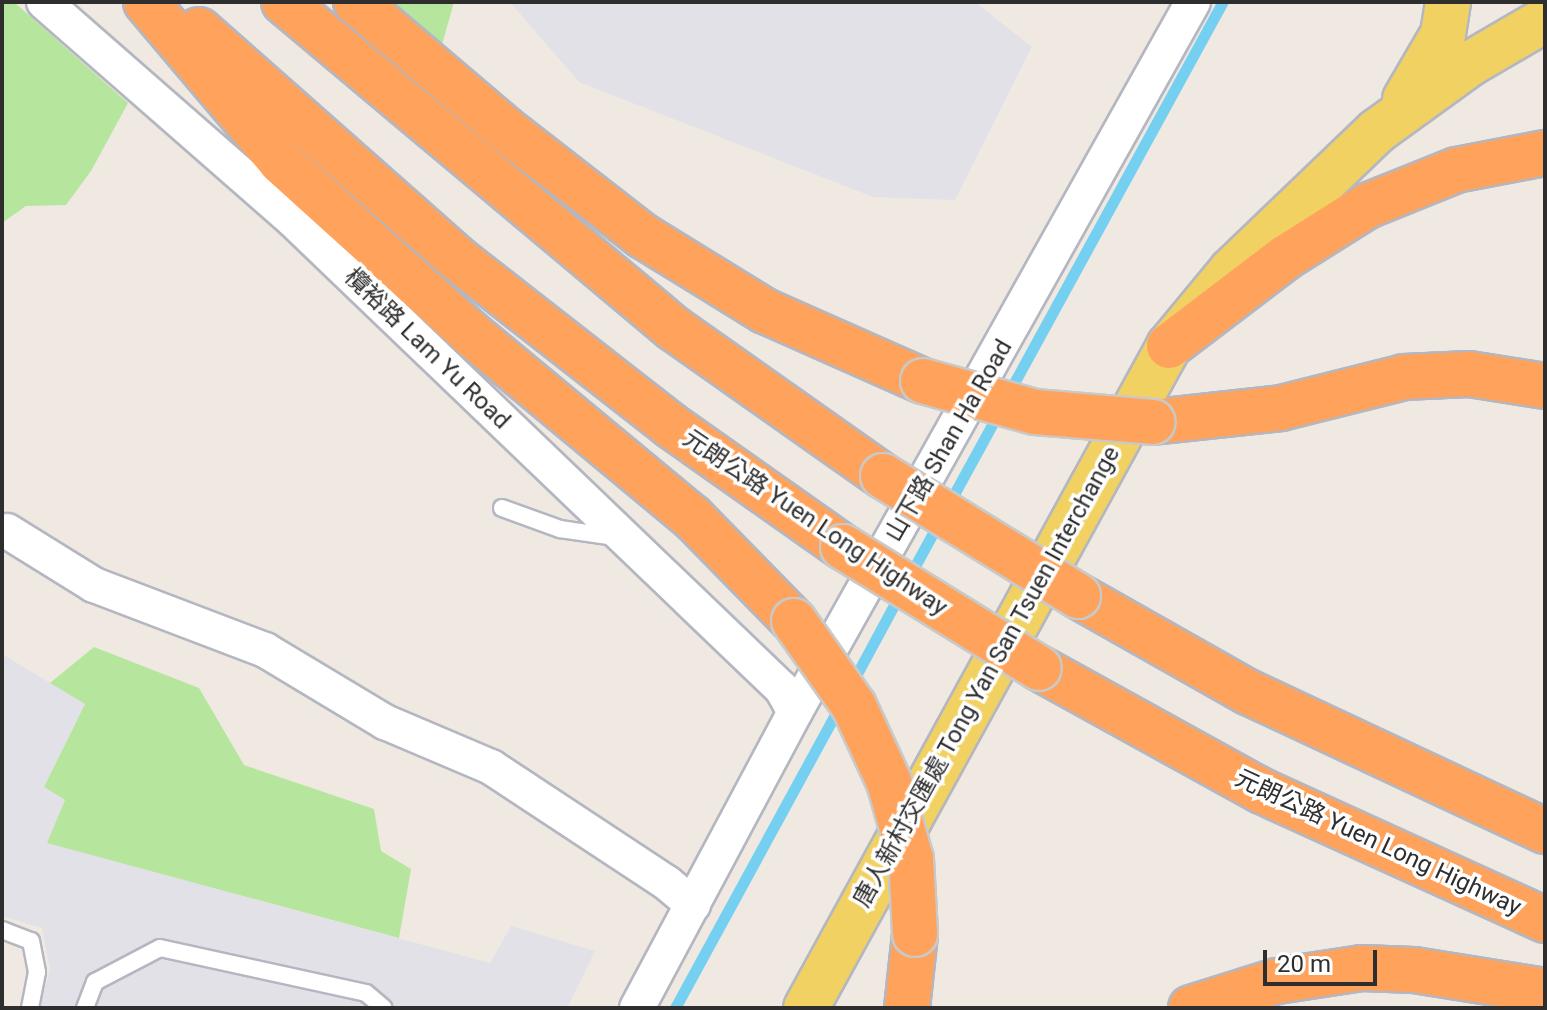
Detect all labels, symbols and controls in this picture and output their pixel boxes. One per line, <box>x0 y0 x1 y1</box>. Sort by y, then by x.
street label: 欖裕路 Lam Yu Road <box>338 263 516 435</box>
street label: 山下路 Shan Ha Road <box>879 335 1019 547</box>
street label: 元朗公路 Yuen Long Highway <box>677 424 953 622</box>
street label: 唐人新村交匯處 Tong Yan San Tsuen Interchange <box>848 441 1126 913</box>
street label: 元朗公路 Yuen Long Highway <box>1230 764 1526 922</box>
scale bar <box>1267 934 1381 984</box>
text: 20 m <box>1277 950 1331 978</box>

